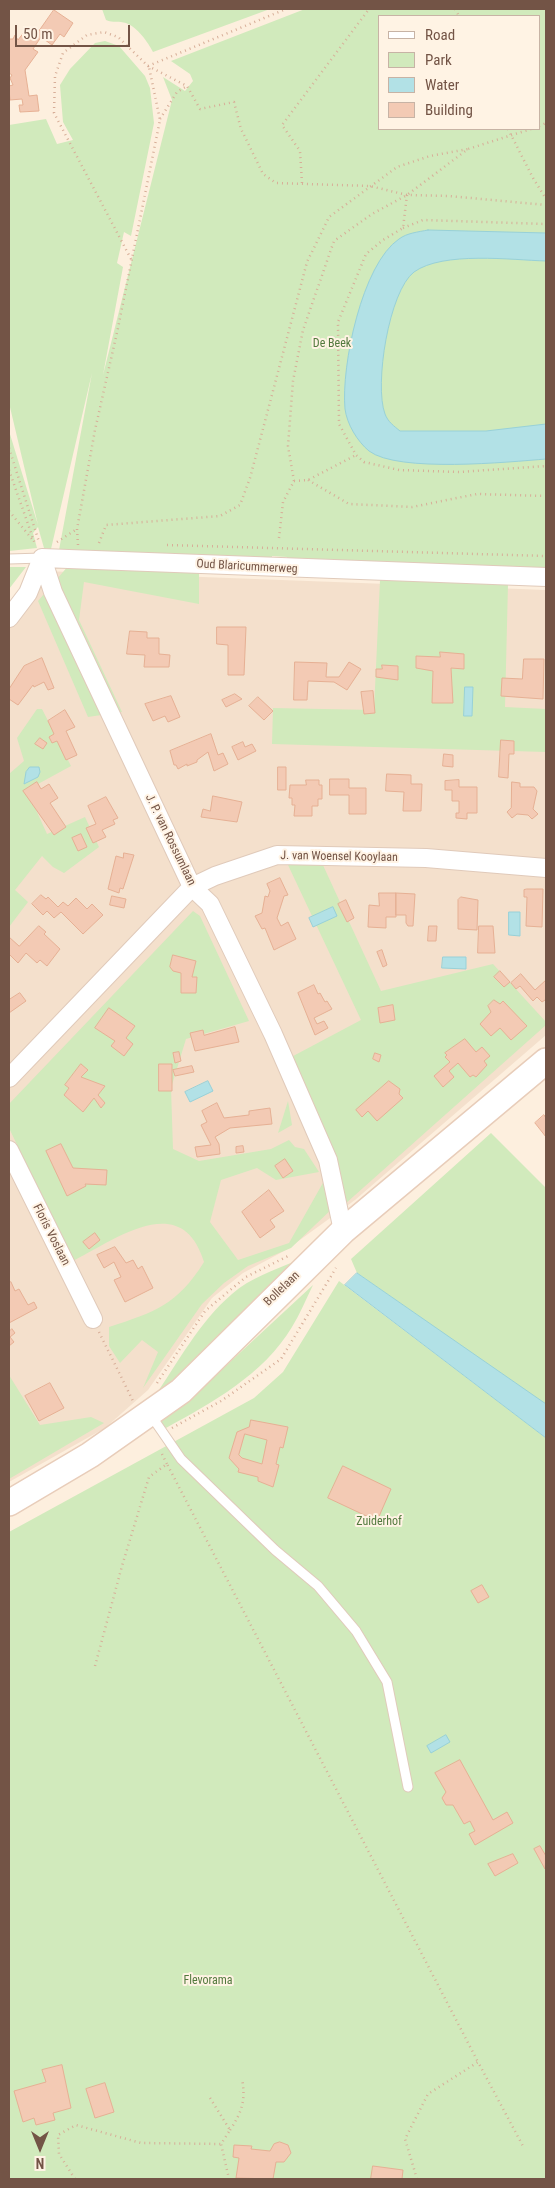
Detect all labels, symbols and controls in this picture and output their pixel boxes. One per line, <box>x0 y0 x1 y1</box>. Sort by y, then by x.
scale bar <box>18 15 132 47</box>
legend <box>378 15 540 130</box>
text: 50 m <box>23 25 53 43</box>
text: Road <box>425 26 455 44</box>
text: Park <box>425 51 452 69</box>
text: Water <box>425 76 459 94</box>
text: Building <box>425 101 473 119</box>
park label: De Beek <box>313 337 351 351</box>
street label: Oud Blaricummerweg <box>196 557 298 577</box>
street label: J. P. van Rossumlaan <box>142 792 198 888</box>
street label: J. van Woensel Kooylaan <box>280 849 398 865</box>
street label: Floris Voslaan <box>29 1202 73 1268</box>
street label: Bollelaan <box>261 1269 303 1309</box>
park label: Zuiderhof <box>356 1515 402 1529</box>
park label: Flevorama <box>183 1974 233 1988</box>
north arrow <box>15 2123 65 2173</box>
text: N <box>36 2155 44 2171</box>

